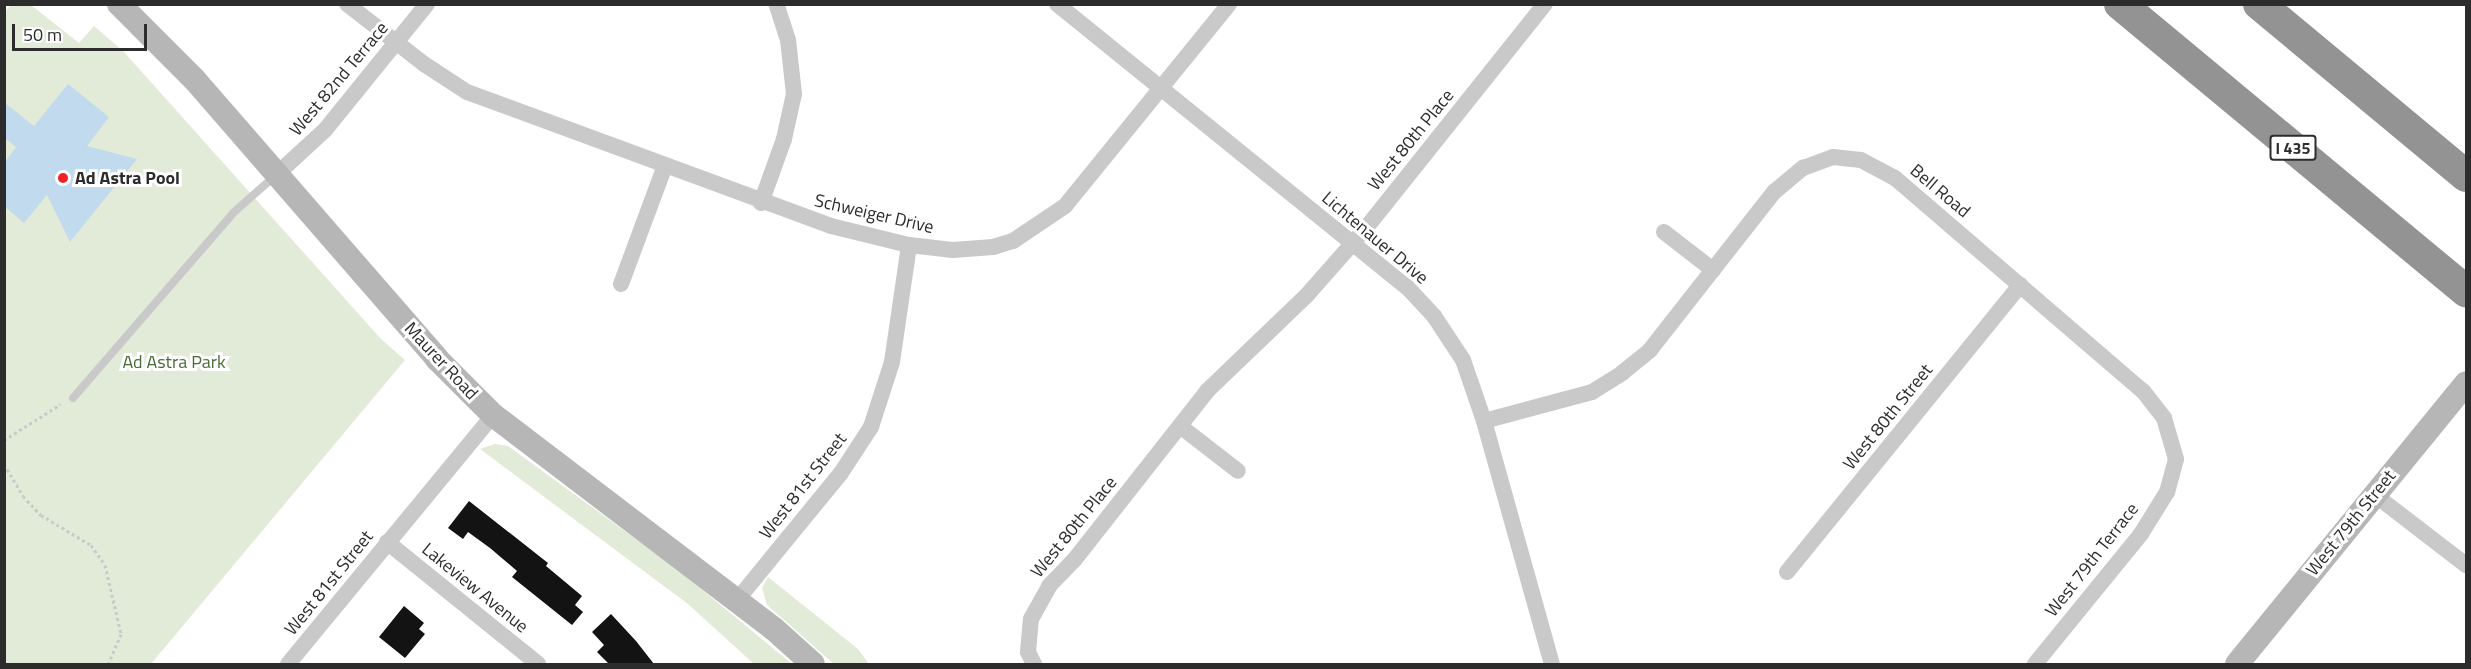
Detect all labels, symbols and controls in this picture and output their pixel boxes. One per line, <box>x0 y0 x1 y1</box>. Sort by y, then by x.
scale bar <box>15 12 150 50</box>
street label: West 82nd Terrace <box>285 18 393 140</box>
text: 50 m <box>23 21 62 48</box>
street label: West 80th Place <box>1364 85 1458 195</box>
road number: I 435 <box>2269 135 2317 161</box>
street label: Bell Road <box>1906 160 1974 222</box>
place label: Ad Astra Pool <box>75 167 180 189</box>
marker: Ad Astra Pool <box>56 171 70 185</box>
street label: Lichtenauer Drive <box>1317 187 1433 289</box>
street label: Schweiger Drive <box>812 190 936 238</box>
street label: Maurer Road <box>400 318 482 404</box>
park label: Ad Astra Park <box>122 351 226 373</box>
street label: West 80th Street <box>1839 360 1937 474</box>
street label: West 81st Street <box>755 429 851 543</box>
street label: West 79th Street <box>2302 466 2400 580</box>
street label: West 80th Place <box>1027 472 1121 582</box>
street label: West 79th Terrace <box>2041 499 2143 621</box>
street label: West 81st Street <box>280 526 378 640</box>
street label: Lakeview Avenue <box>417 539 533 637</box>

